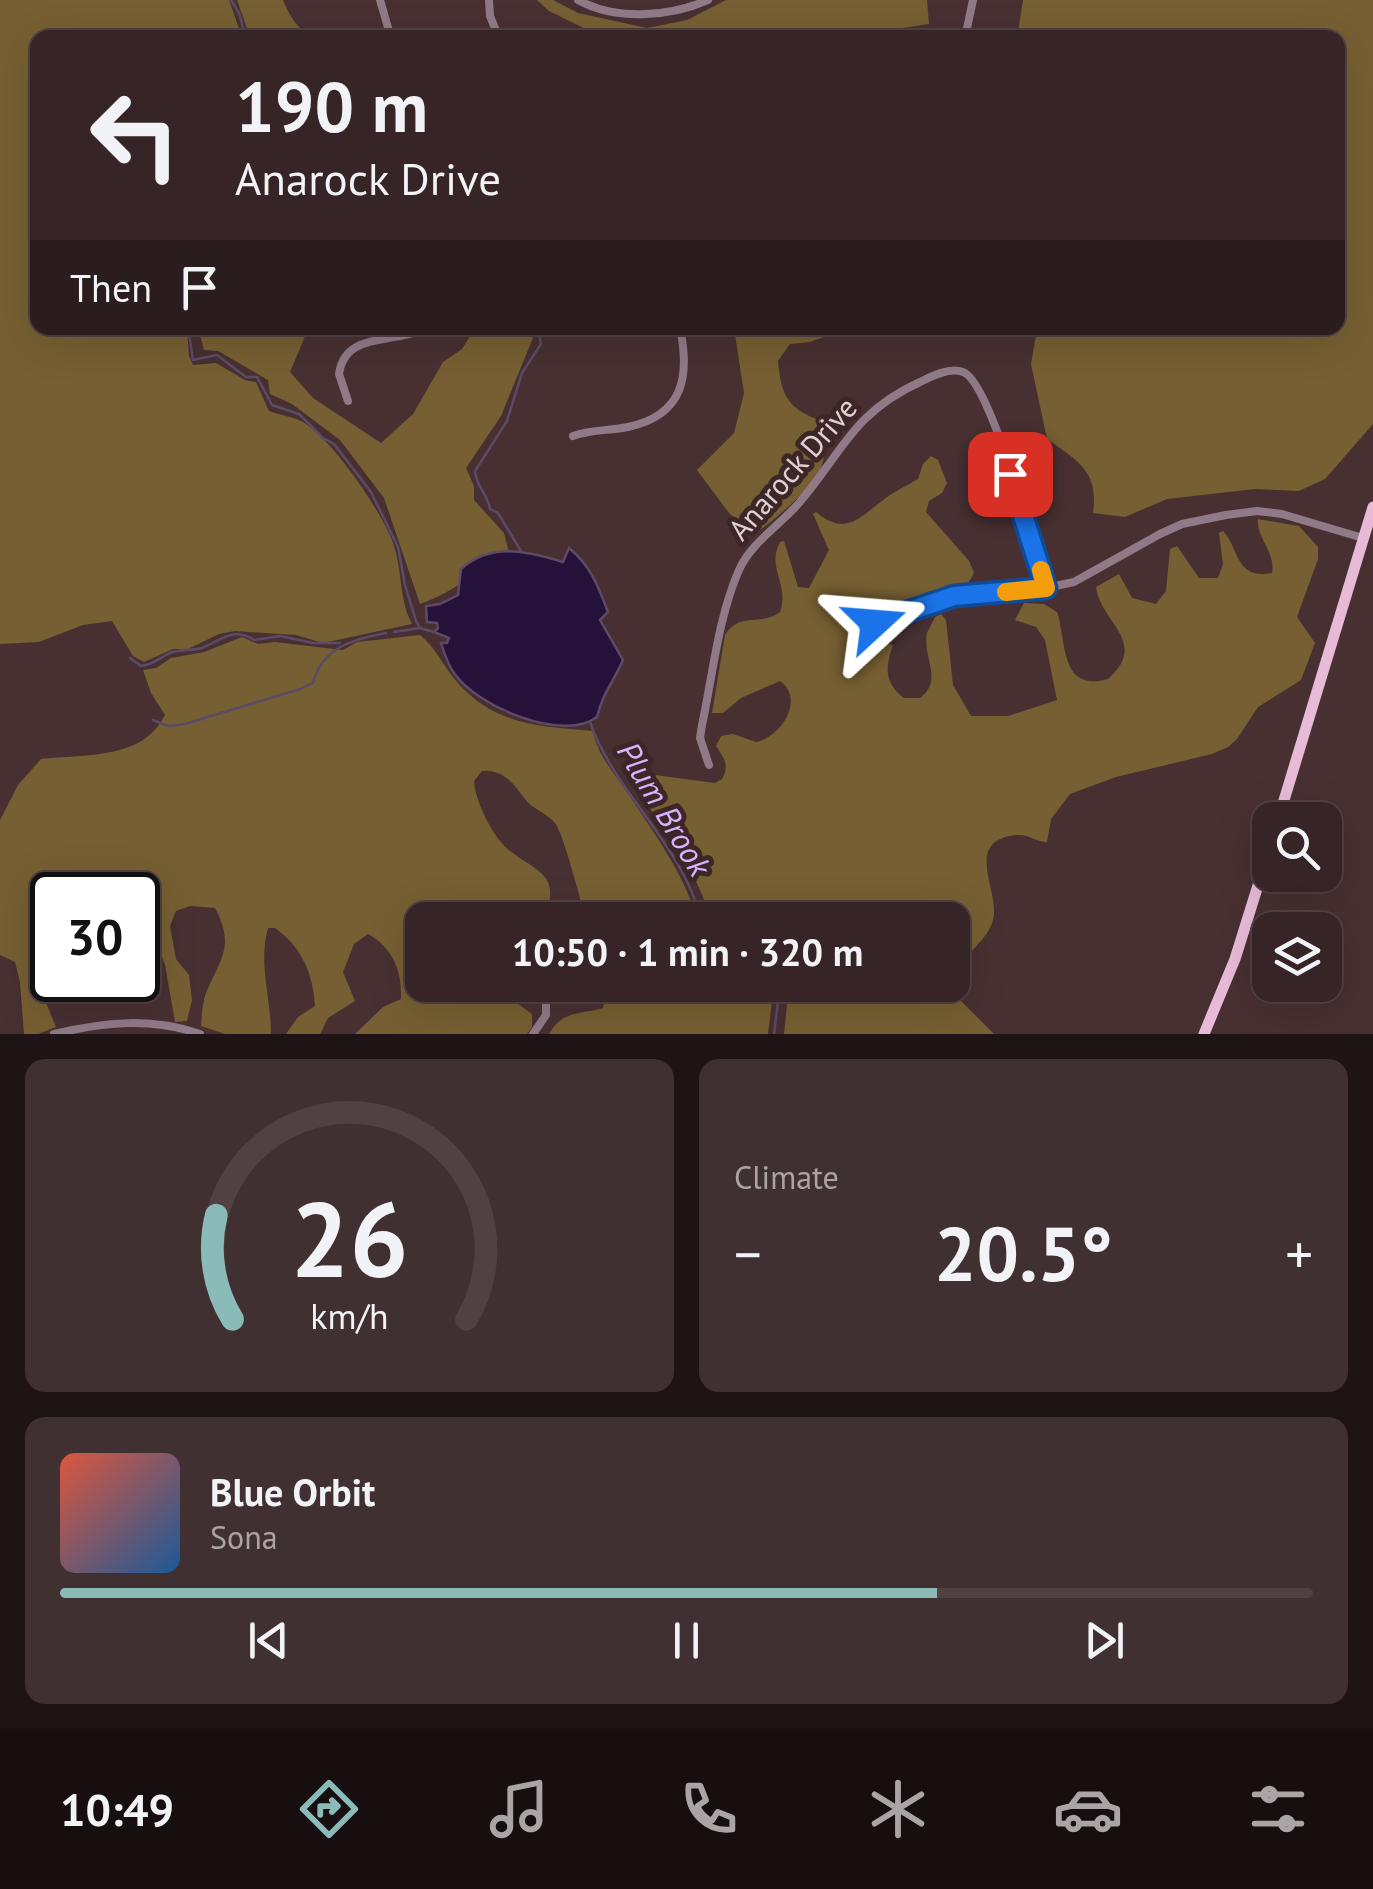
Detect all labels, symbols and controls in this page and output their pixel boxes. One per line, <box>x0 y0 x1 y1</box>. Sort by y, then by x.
text: 190 m <box>235 61 428 151</box>
icon: left <box>70 70 200 200</box>
text: Anarock Drive <box>235 149 501 207</box>
icon: arrive <box>172 260 227 315</box>
text: Then <box>70 263 152 312</box>
street label: Anarock Drive <box>719 388 865 548</box>
pin <box>968 432 1053 517</box>
icon: arrive <box>983 447 1038 502</box>
position arrow <box>823 571 927 675</box>
water label: Plum Brook <box>608 734 722 885</box>
map controls <box>1252 802 1342 1002</box>
button: search <box>1252 802 1342 892</box>
speed limit sign: 30 <box>30 872 160 1002</box>
button: layers <box>1252 912 1342 1002</box>
text: 10:50 · 1 min · 320 m <box>512 927 863 976</box>
text: Climate <box>734 1156 839 1198</box>
text: 26 <box>291 1171 408 1306</box>
text: 20.5° <box>934 1205 1113 1302</box>
text: − <box>734 1218 762 1289</box>
text: + <box>1285 1218 1313 1289</box>
text: km/h <box>310 1293 389 1339</box>
text: Blue Orbit <box>210 1467 375 1516</box>
text: Sona <box>210 1516 278 1558</box>
icon: previous <box>241 1613 296 1668</box>
icon: pause <box>659 1613 714 1668</box>
icon: next <box>1077 1613 1132 1668</box>
icon: directions <box>294 1774 364 1844</box>
icon: music <box>484 1774 554 1844</box>
icon: phone <box>674 1774 744 1844</box>
icon: climate <box>863 1774 933 1844</box>
icon: car <box>1053 1774 1123 1844</box>
icon: filters <box>1243 1774 1313 1844</box>
text: 10:49 <box>60 1780 174 1838</box>

